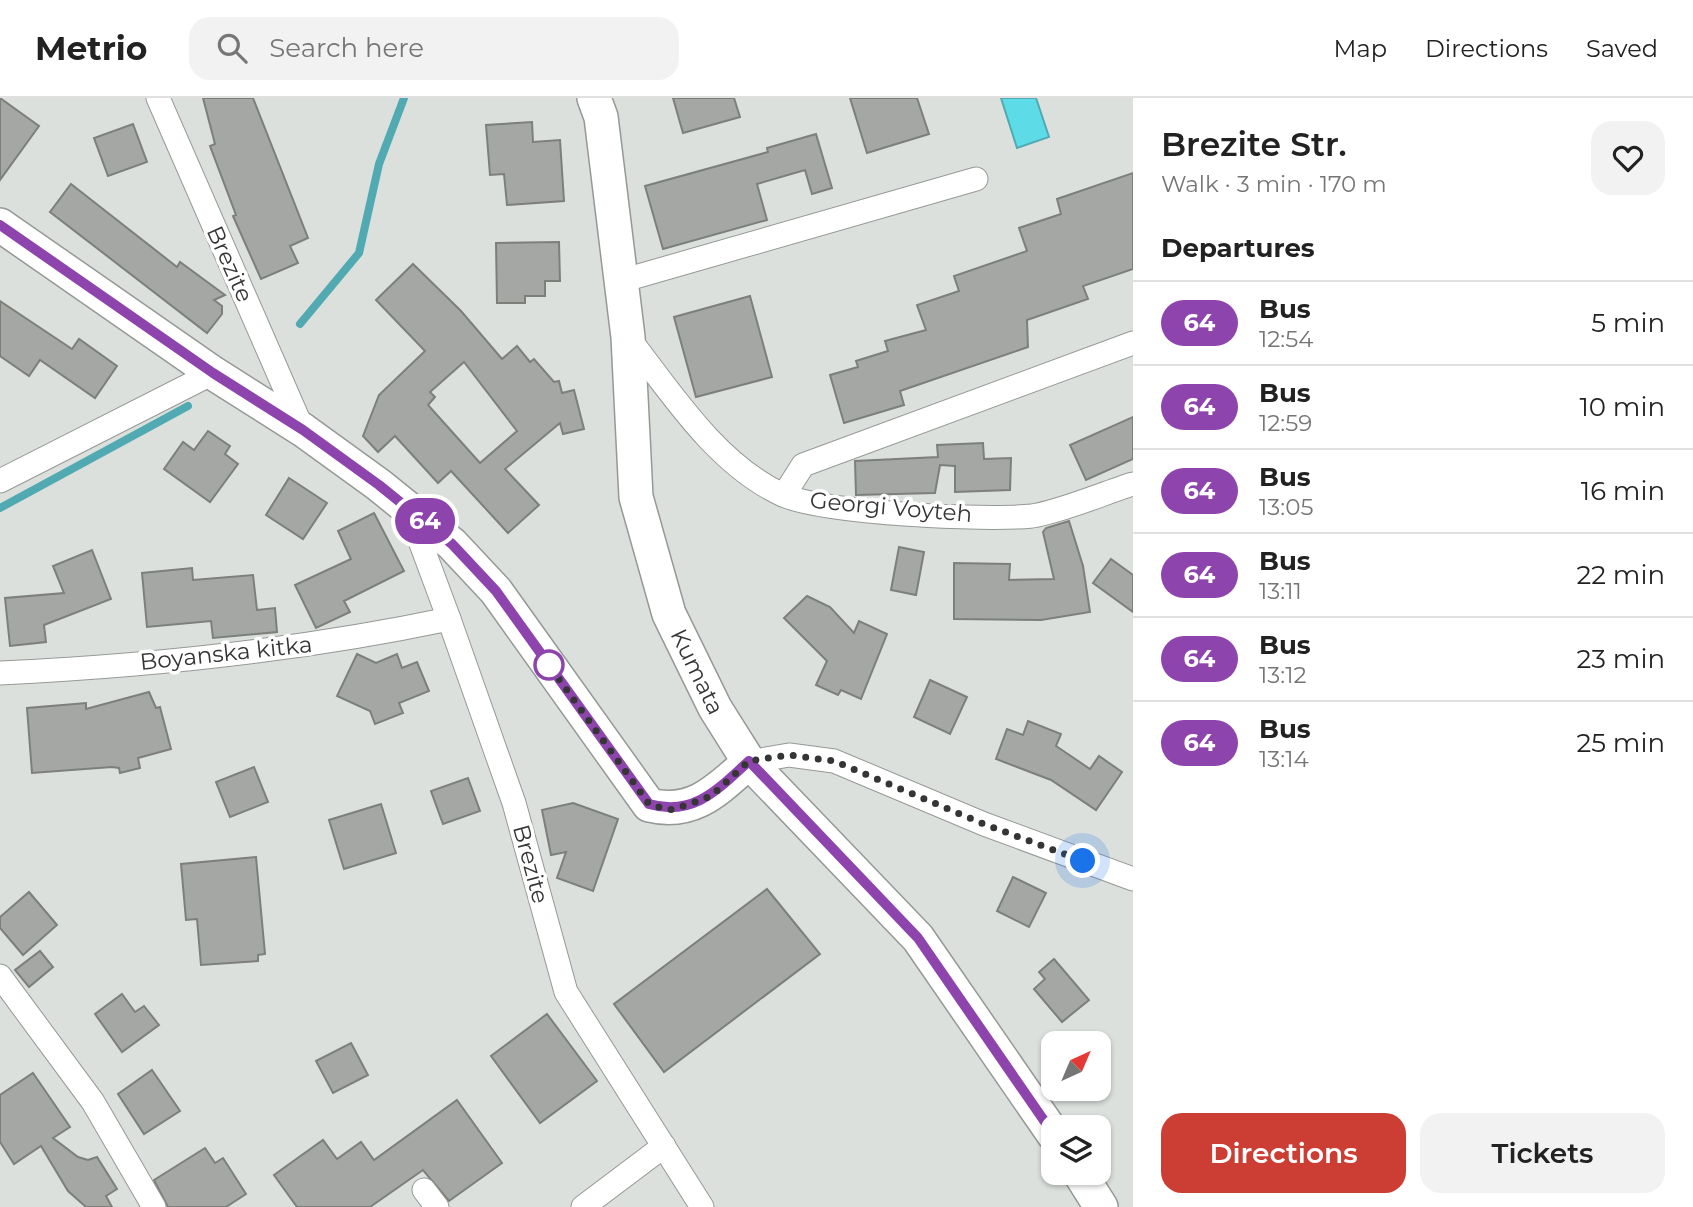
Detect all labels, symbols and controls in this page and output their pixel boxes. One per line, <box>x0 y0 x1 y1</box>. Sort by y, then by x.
search box <box>189 17 679 80</box>
text: Metrio <box>35 28 147 68</box>
icon: search <box>213 29 251 67</box>
text: Search here <box>269 32 424 64</box>
text: Map <box>1334 34 1387 63</box>
text: Directions <box>1425 34 1548 63</box>
text: Saved <box>1586 34 1658 63</box>
button: heart <box>1591 121 1665 195</box>
text: Brezite Str. <box>1161 124 1346 164</box>
text: Walk · 3 min · 170 m <box>1161 170 1387 198</box>
street label: Brezite <box>201 221 259 307</box>
text: Departures <box>1161 232 1315 264</box>
text: Bus <box>1259 293 1311 325</box>
text: 5 min <box>1591 307 1665 339</box>
text: 64 <box>1184 308 1215 337</box>
text: 12:54 <box>1259 325 1313 353</box>
text: Bus <box>1259 377 1311 409</box>
text: 10 min <box>1579 391 1665 423</box>
text: 64 <box>1184 392 1215 421</box>
text: 12:59 <box>1259 409 1312 437</box>
text: Bus <box>1259 461 1311 493</box>
text: 16 min <box>1581 475 1665 507</box>
text: 64 <box>1184 476 1215 505</box>
street label: Georgi Voyteh <box>809 486 973 528</box>
text: 13:05 <box>1259 493 1313 521</box>
line badge: 64 <box>394 498 457 544</box>
text: 64 <box>409 506 441 535</box>
text: Bus <box>1259 545 1311 577</box>
text: 22 min <box>1576 559 1665 591</box>
text: 64 <box>1184 560 1215 589</box>
text: 13:11 <box>1259 577 1302 605</box>
street label: Kumata <box>665 624 730 719</box>
text: Bus <box>1259 629 1311 661</box>
street label: Boyanska kitka <box>138 630 314 676</box>
text: 23 min <box>1577 643 1665 675</box>
text: 64 <box>1184 644 1215 673</box>
unlabelled marker <box>534 650 564 680</box>
text: 13:12 <box>1259 661 1307 689</box>
text: Bus <box>1259 713 1311 745</box>
text: 25 min <box>1577 727 1665 759</box>
text: 64 <box>1184 728 1215 757</box>
text: 13:14 <box>1259 745 1309 773</box>
street label: Brezite <box>507 821 555 907</box>
your location <box>1065 843 1100 878</box>
north arrow <box>1041 1031 1111 1101</box>
map controls <box>1041 1031 1111 1185</box>
button: Directions <box>1161 1113 1406 1193</box>
button: Tickets <box>1420 1113 1665 1193</box>
button: layers <box>1041 1115 1111 1185</box>

